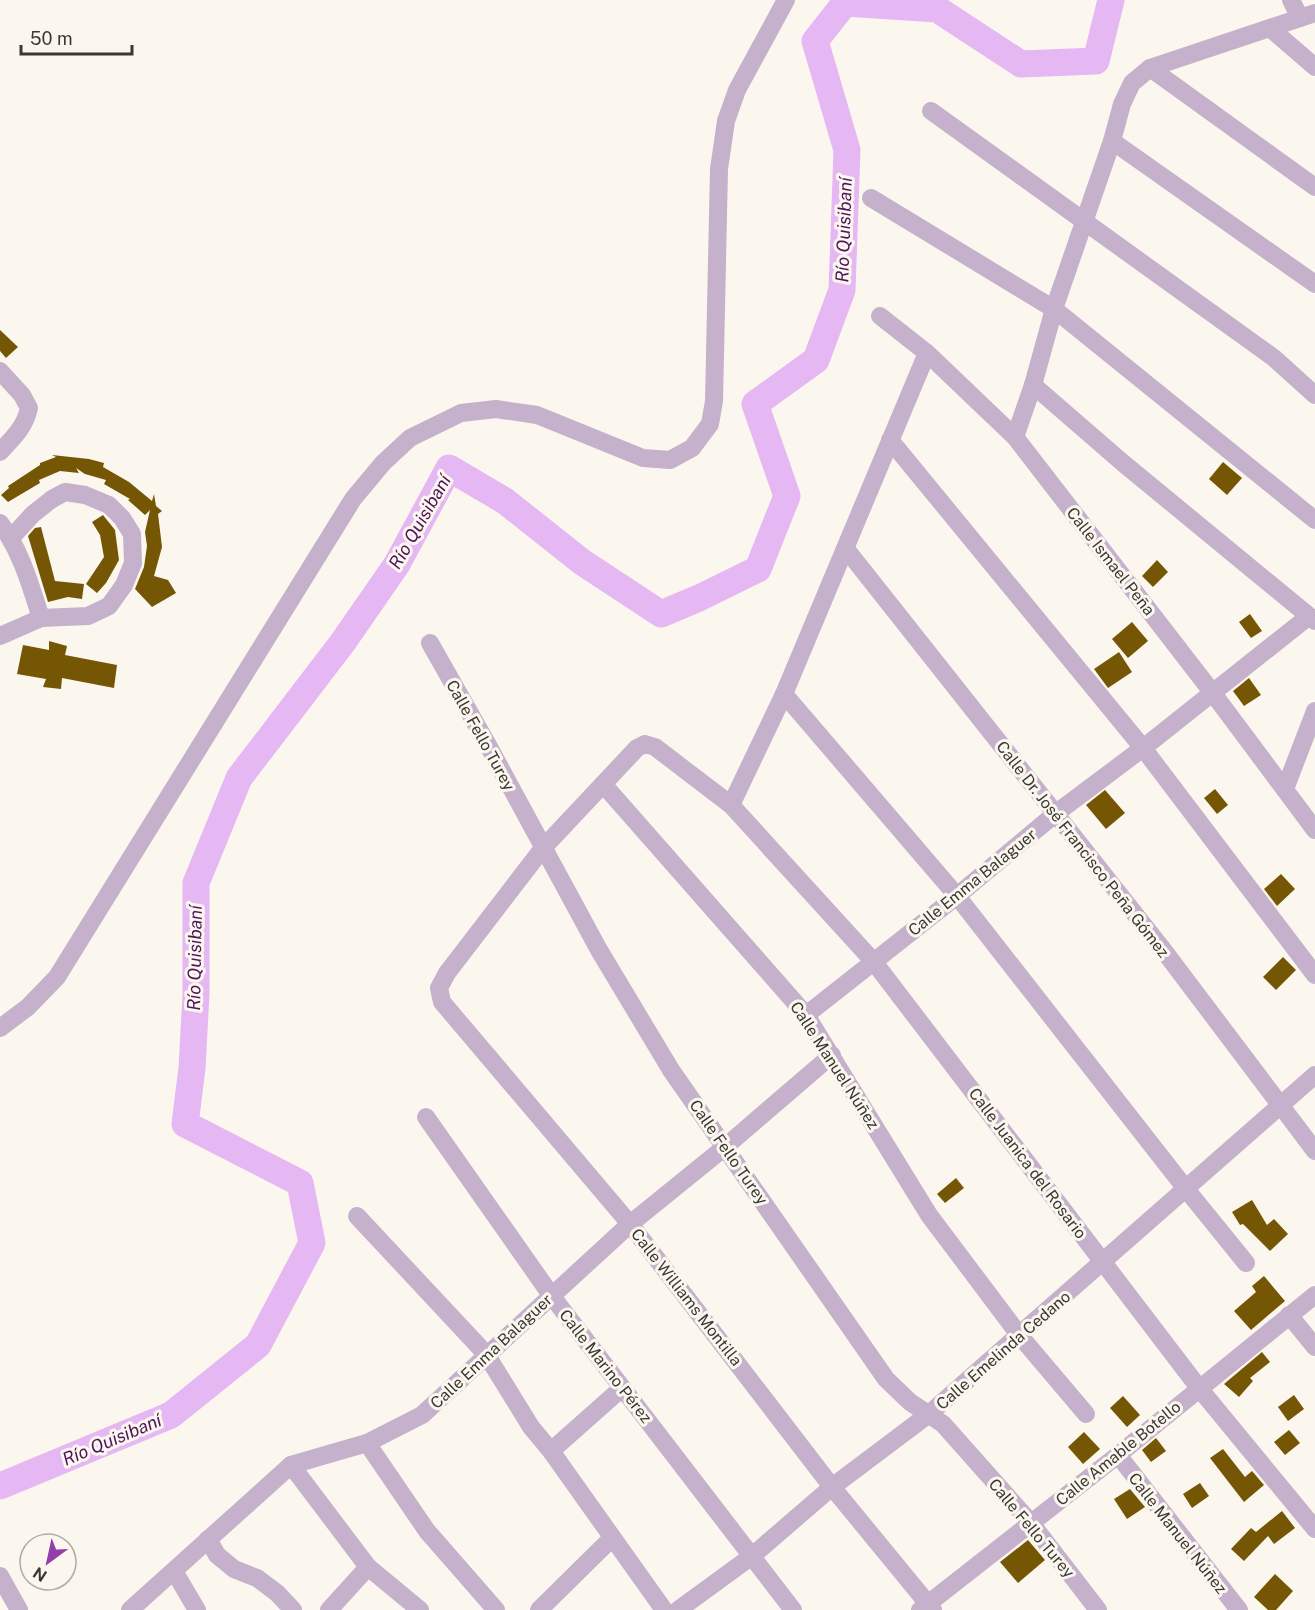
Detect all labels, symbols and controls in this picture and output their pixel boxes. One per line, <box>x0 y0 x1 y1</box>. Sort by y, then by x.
scale bar <box>21 18 132 56</box>
text: 50 m <box>30 28 73 49</box>
water label: Río Quisibaní <box>831 175 856 283</box>
water label: Río Quisibaní <box>384 470 456 573</box>
street label: Calle Ismael Peña <box>1063 503 1159 619</box>
street label: Calle Fello Turey <box>442 677 519 794</box>
street label: Calle Dr. José Francisco Peña Gómez <box>992 737 1173 961</box>
street label: Calle Emma Balaguer <box>904 825 1040 940</box>
water label: Río Quisibaní <box>183 904 206 1011</box>
street label: Calle Manuel Núñez <box>786 998 883 1133</box>
street label: Calle Juanica del Rosario <box>965 1084 1090 1242</box>
street label: Calle Fello Turey <box>685 1096 772 1209</box>
street label: Calle Williams Montilla <box>627 1225 746 1370</box>
street label: Calle Emelinda Cedano <box>932 1287 1074 1414</box>
street label: Calle Emma Balaguer <box>427 1290 556 1413</box>
street label: Calle Marino Pérez <box>555 1306 656 1427</box>
street label: Calle Amable Botello <box>1052 1397 1185 1510</box>
water label: Río Quisibaní <box>59 1409 166 1470</box>
street label: Calle Manuel Núñez <box>1124 1469 1231 1598</box>
street label: Calle Fello Turey <box>985 1475 1079 1582</box>
north arrow <box>18 1532 78 1592</box>
text: N <box>30 1563 51 1586</box>

